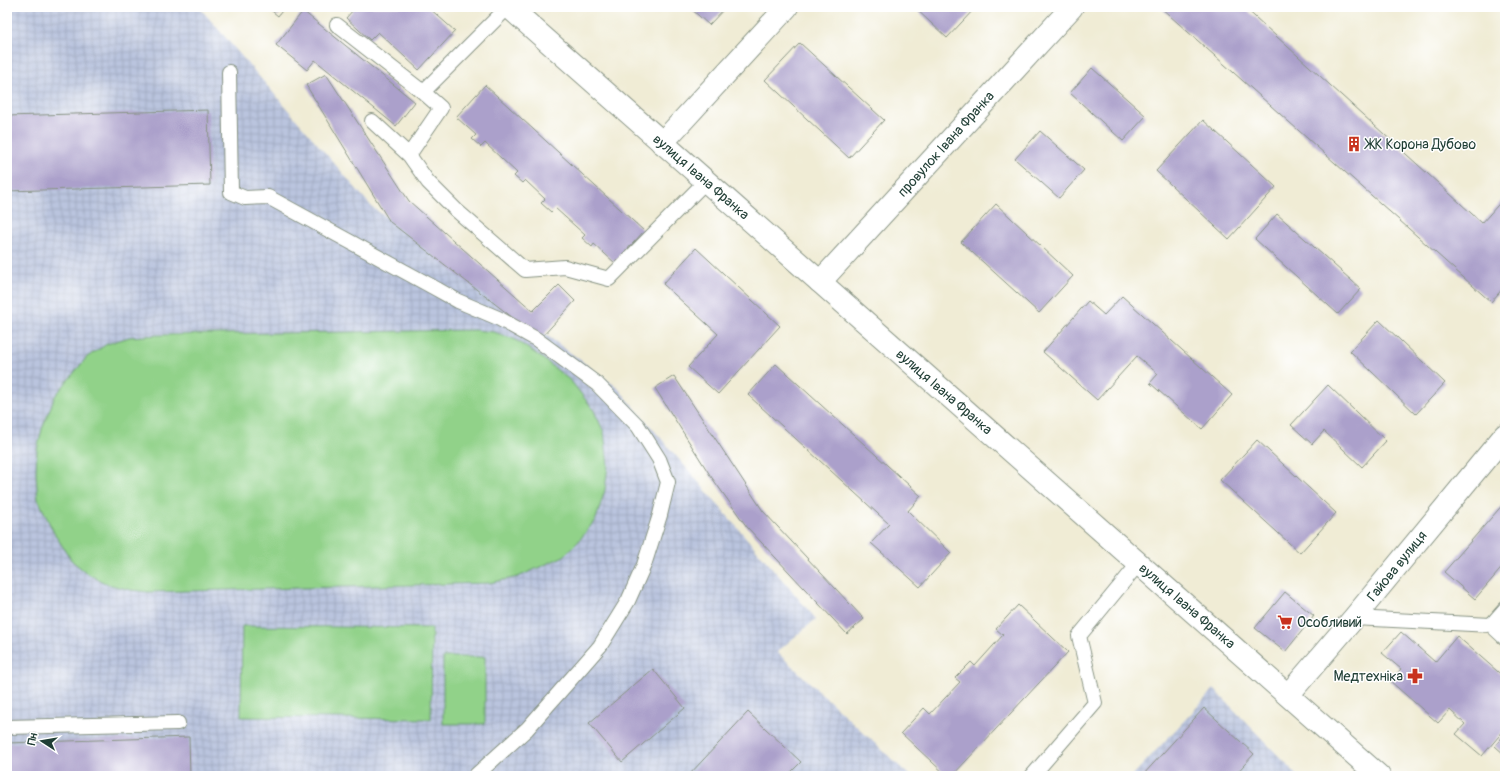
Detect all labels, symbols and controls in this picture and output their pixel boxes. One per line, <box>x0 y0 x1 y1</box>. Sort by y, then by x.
street label: провулок Івана Франка <box>894 88 998 200</box>
street label: вулиця Івана Франка <box>649 131 753 223</box>
building icon: ЖК Корона Дубово <box>1345 135 1363 153</box>
place label: ЖК Корона Дубово <box>1364 136 1477 153</box>
street label: вулиця Івана Франка <box>892 346 996 438</box>
street label: Гайова вулиця <box>1363 527 1431 605</box>
street label: вулиця Івана Франка <box>1135 560 1239 652</box>
supermarket icon: Особливий <box>1276 613 1294 631</box>
place label: Особливий <box>1297 614 1362 631</box>
pharmacy icon: Медтехніка <box>1406 667 1424 685</box>
place label: Медтехніка <box>1333 668 1403 685</box>
north arrow <box>22 721 62 761</box>
text: Пн <box>25 731 40 746</box>

